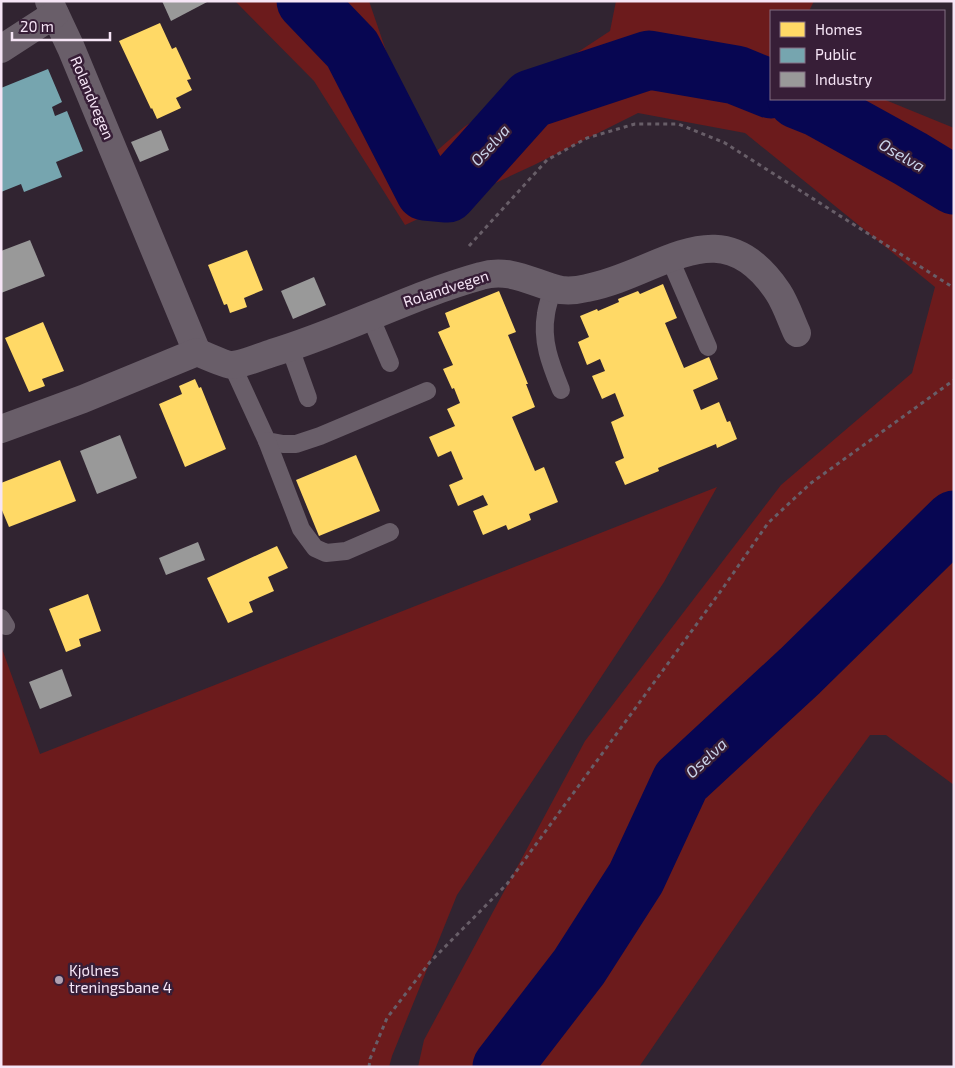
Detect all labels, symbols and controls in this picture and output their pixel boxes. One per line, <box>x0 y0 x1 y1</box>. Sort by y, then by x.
scale bar <box>12 10 110 42</box>
legend <box>770 10 945 100</box>
text: 20 m <box>20 17 54 35</box>
text: Homes <box>815 20 862 38</box>
text: Public <box>815 45 856 63</box>
street label: Rolandvegen <box>67 53 119 142</box>
text: Industry <box>815 70 872 88</box>
water label: Oselva <box>466 120 513 169</box>
water label: Oselva <box>876 134 928 175</box>
street label: Rolandvegen <box>401 266 491 310</box>
water label: Oselva <box>681 734 730 781</box>
place label: Kjølnes treningsbane 4 <box>69 961 172 996</box>
marker: Kjølnes treningsbane 4 <box>53 974 65 986</box>

